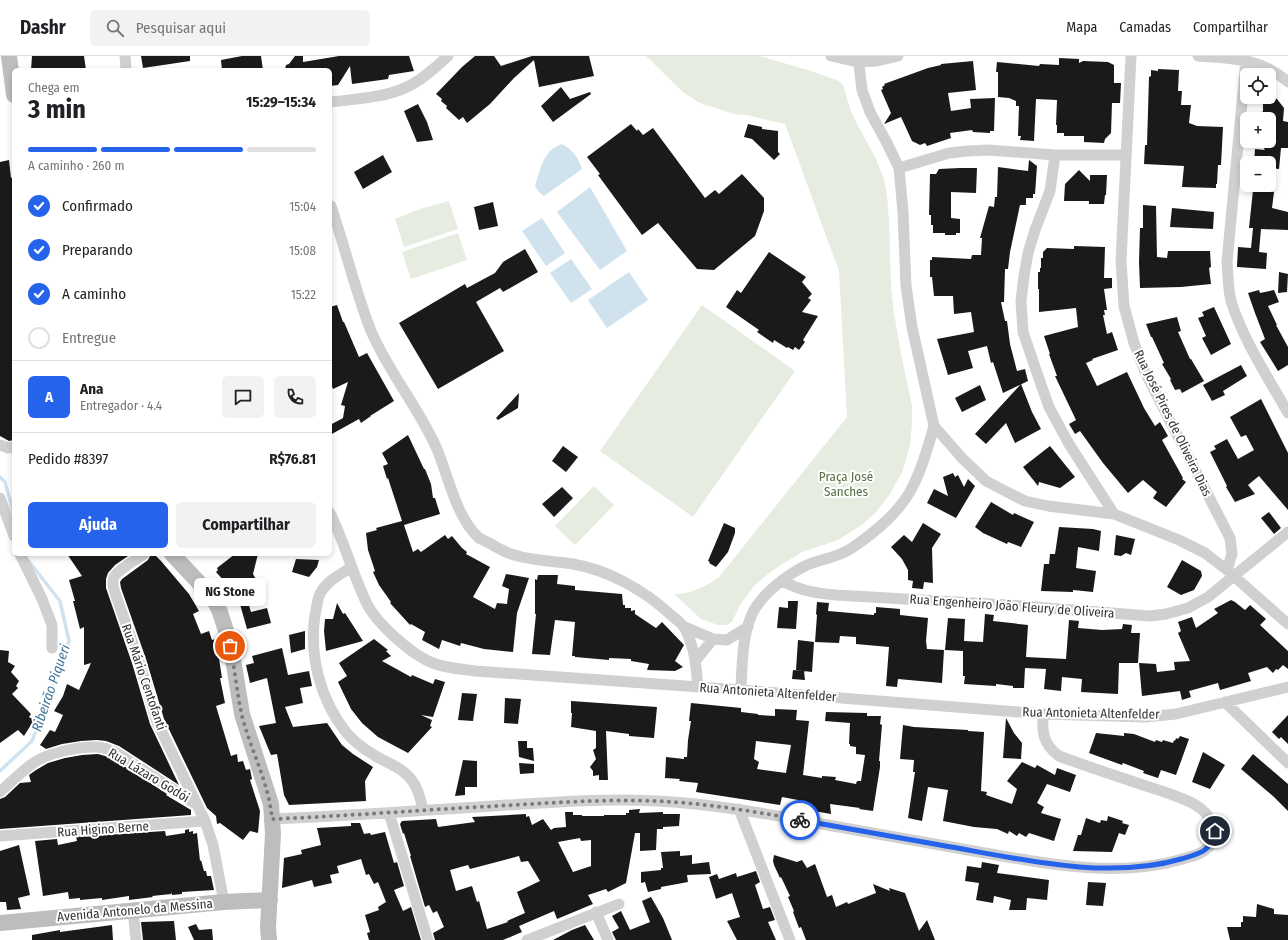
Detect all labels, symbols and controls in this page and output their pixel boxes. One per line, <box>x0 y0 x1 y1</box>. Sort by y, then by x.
search box <box>90 10 370 46</box>
text: Dashr <box>20 16 66 39</box>
icon: search <box>104 17 126 39</box>
text: Pesquisar aqui <box>136 19 226 37</box>
text: Mapa <box>1066 19 1097 36</box>
text: Camadas <box>1119 19 1171 36</box>
text: Compartilhar <box>1193 19 1268 36</box>
map controls <box>1240 68 1276 192</box>
button: locate <box>1240 68 1276 104</box>
text: Chega em <box>28 80 79 95</box>
text: 15:29–15:34 <box>246 93 316 111</box>
text: 3 min <box>28 94 86 125</box>
button: + <box>1240 112 1276 148</box>
button: − <box>1240 156 1276 192</box>
text: A caminho · 260 m <box>28 158 124 173</box>
icon: check <box>28 195 50 217</box>
text: Confirmado <box>62 197 133 215</box>
text: 15:04 <box>289 199 316 214</box>
icon: check <box>28 239 50 261</box>
text: Preparando <box>62 241 133 259</box>
text: 15:08 <box>289 243 316 258</box>
icon: check <box>28 283 50 305</box>
text: A caminho <box>62 285 126 303</box>
text: 15:22 <box>291 287 316 302</box>
text: Entregue <box>62 329 116 347</box>
street label: Rua José Pires de Oliveira Dias <box>1131 347 1215 499</box>
button: chat <box>222 376 264 418</box>
button: phone <box>274 376 316 418</box>
text: Ana <box>80 380 103 398</box>
text: A <box>45 388 53 406</box>
text: Entregador · 4.4 <box>80 398 162 413</box>
text: Pedido #8397 <box>28 450 108 468</box>
text: R$76.81 <box>269 450 316 468</box>
park label: Praça José Sanches <box>819 469 873 499</box>
button: Ajuda <box>28 502 168 548</box>
button: Compartilhar <box>176 502 316 548</box>
callout: NG Stone <box>194 578 266 606</box>
text: NG Stone <box>205 584 255 599</box>
street label: Rua Engenheiro João Fleury de Oliveira <box>909 591 1115 621</box>
street label: Rua Mário Centofanti <box>119 622 169 732</box>
pin <box>213 629 247 663</box>
icon: bag <box>219 635 241 657</box>
water label: Ribeirão Piqueri <box>28 642 74 734</box>
street label: Rua Antonieta Altenfelder <box>699 680 837 704</box>
street label: Rua Antonieta Altenfelder <box>1022 704 1160 722</box>
street label: Rua Lázaro Godói <box>106 745 192 805</box>
courier <box>780 800 820 840</box>
icon: bike <box>789 809 811 831</box>
pin <box>1198 814 1232 848</box>
street label: Rua Higino Berne <box>57 818 149 840</box>
icon: home <box>1204 820 1226 842</box>
street label: Avenida Antonelo da Messina <box>57 896 213 924</box>

